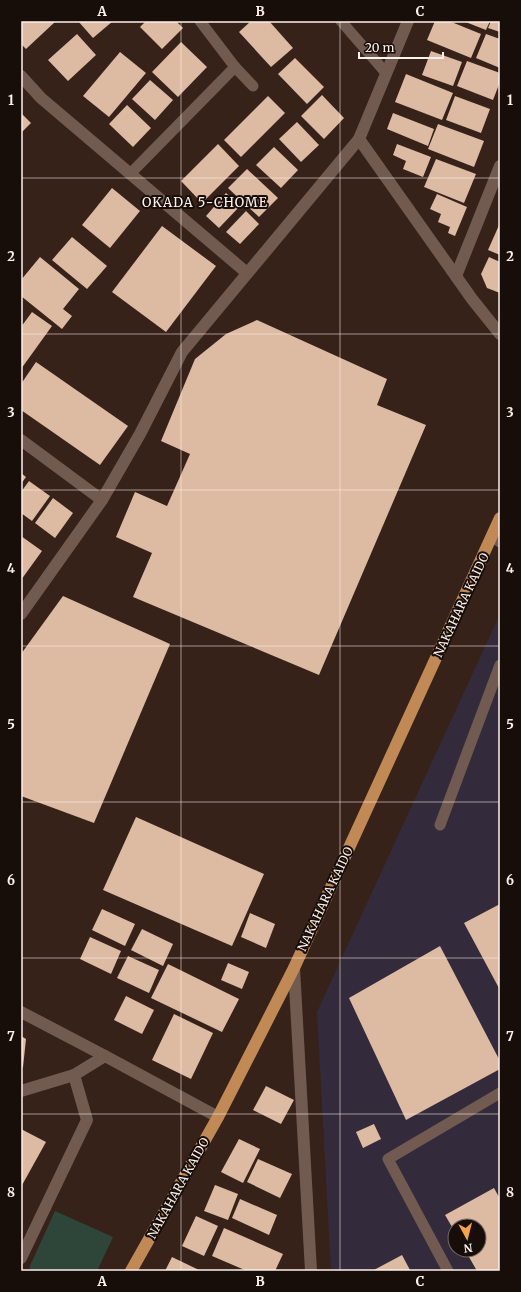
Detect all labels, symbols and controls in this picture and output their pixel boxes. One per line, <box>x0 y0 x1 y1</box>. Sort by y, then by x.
text: A <box>96 3 107 20</box>
text: B <box>255 3 265 20</box>
text: C <box>416 3 425 20</box>
scale bar <box>359 34 443 60</box>
text: 20 m <box>365 40 394 55</box>
text: 1 <box>8 92 14 109</box>
text: 1 <box>507 92 513 109</box>
district label: OKADA 5-CHOME <box>142 194 268 211</box>
text: 2 <box>7 248 15 265</box>
text: 2 <box>506 248 514 265</box>
text: 3 <box>7 404 15 421</box>
text: 3 <box>506 404 514 421</box>
street label: NAKAHARA KAIDO <box>430 550 492 660</box>
text: 4 <box>7 560 16 577</box>
text: 4 <box>506 560 515 577</box>
text: 5 <box>7 716 15 733</box>
text: 5 <box>506 716 514 733</box>
street label: NAKAHARA KAIDO <box>294 844 356 954</box>
text: 6 <box>7 872 15 889</box>
text: 6 <box>506 872 514 889</box>
text: 7 <box>7 1028 15 1045</box>
text: 7 <box>506 1028 514 1045</box>
street label: NAKAHARA KAIDO <box>144 1134 212 1241</box>
text: 8 <box>7 1184 15 1201</box>
text: 8 <box>506 1184 514 1201</box>
north arrow <box>447 1218 487 1258</box>
text: N <box>463 1240 473 1255</box>
text: A <box>96 1273 107 1290</box>
text: B <box>255 1273 265 1290</box>
text: C <box>416 1273 425 1290</box>

